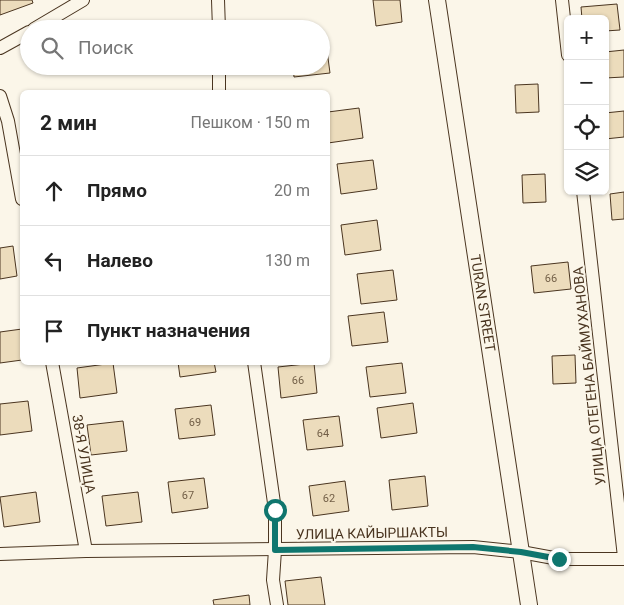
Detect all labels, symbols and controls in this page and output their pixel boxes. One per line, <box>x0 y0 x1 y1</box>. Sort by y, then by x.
map controls <box>564 15 609 195</box>
button: + <box>564 15 609 60</box>
search box <box>20 20 330 75</box>
icon: search <box>38 34 66 62</box>
text: Поиск <box>78 36 134 59</box>
button: − <box>564 60 609 105</box>
button: locate <box>564 105 609 150</box>
text: 2 мин <box>40 111 97 135</box>
text: Пешком · 150 m <box>191 113 310 132</box>
button: layers <box>564 150 609 195</box>
icon: ahead <box>40 177 68 205</box>
text: Прямо <box>87 179 147 202</box>
text: 20 m <box>274 181 310 200</box>
icon: left <box>40 247 68 275</box>
text: Налево <box>87 249 153 272</box>
text: 130 m <box>265 251 310 270</box>
street label: TURAN STREET <box>467 253 499 353</box>
street label: УЛИЦА ОТЕГЕНА БАЙМУХАНОВА <box>570 266 608 486</box>
house number: 66 <box>545 272 557 285</box>
icon: arrive <box>40 317 68 345</box>
text: Пункт назначения <box>87 319 250 342</box>
house number: 66 <box>292 374 304 387</box>
street label: 38-Я УЛИЦА <box>69 413 99 495</box>
house number: 69 <box>189 416 201 429</box>
house number: 64 <box>317 427 329 440</box>
house number: 67 <box>182 489 194 502</box>
house number: 62 <box>323 492 335 505</box>
route start <box>264 499 287 522</box>
street label: УЛИЦА КАЙЫРШАКТЫ <box>296 524 448 542</box>
route end <box>548 548 571 571</box>

